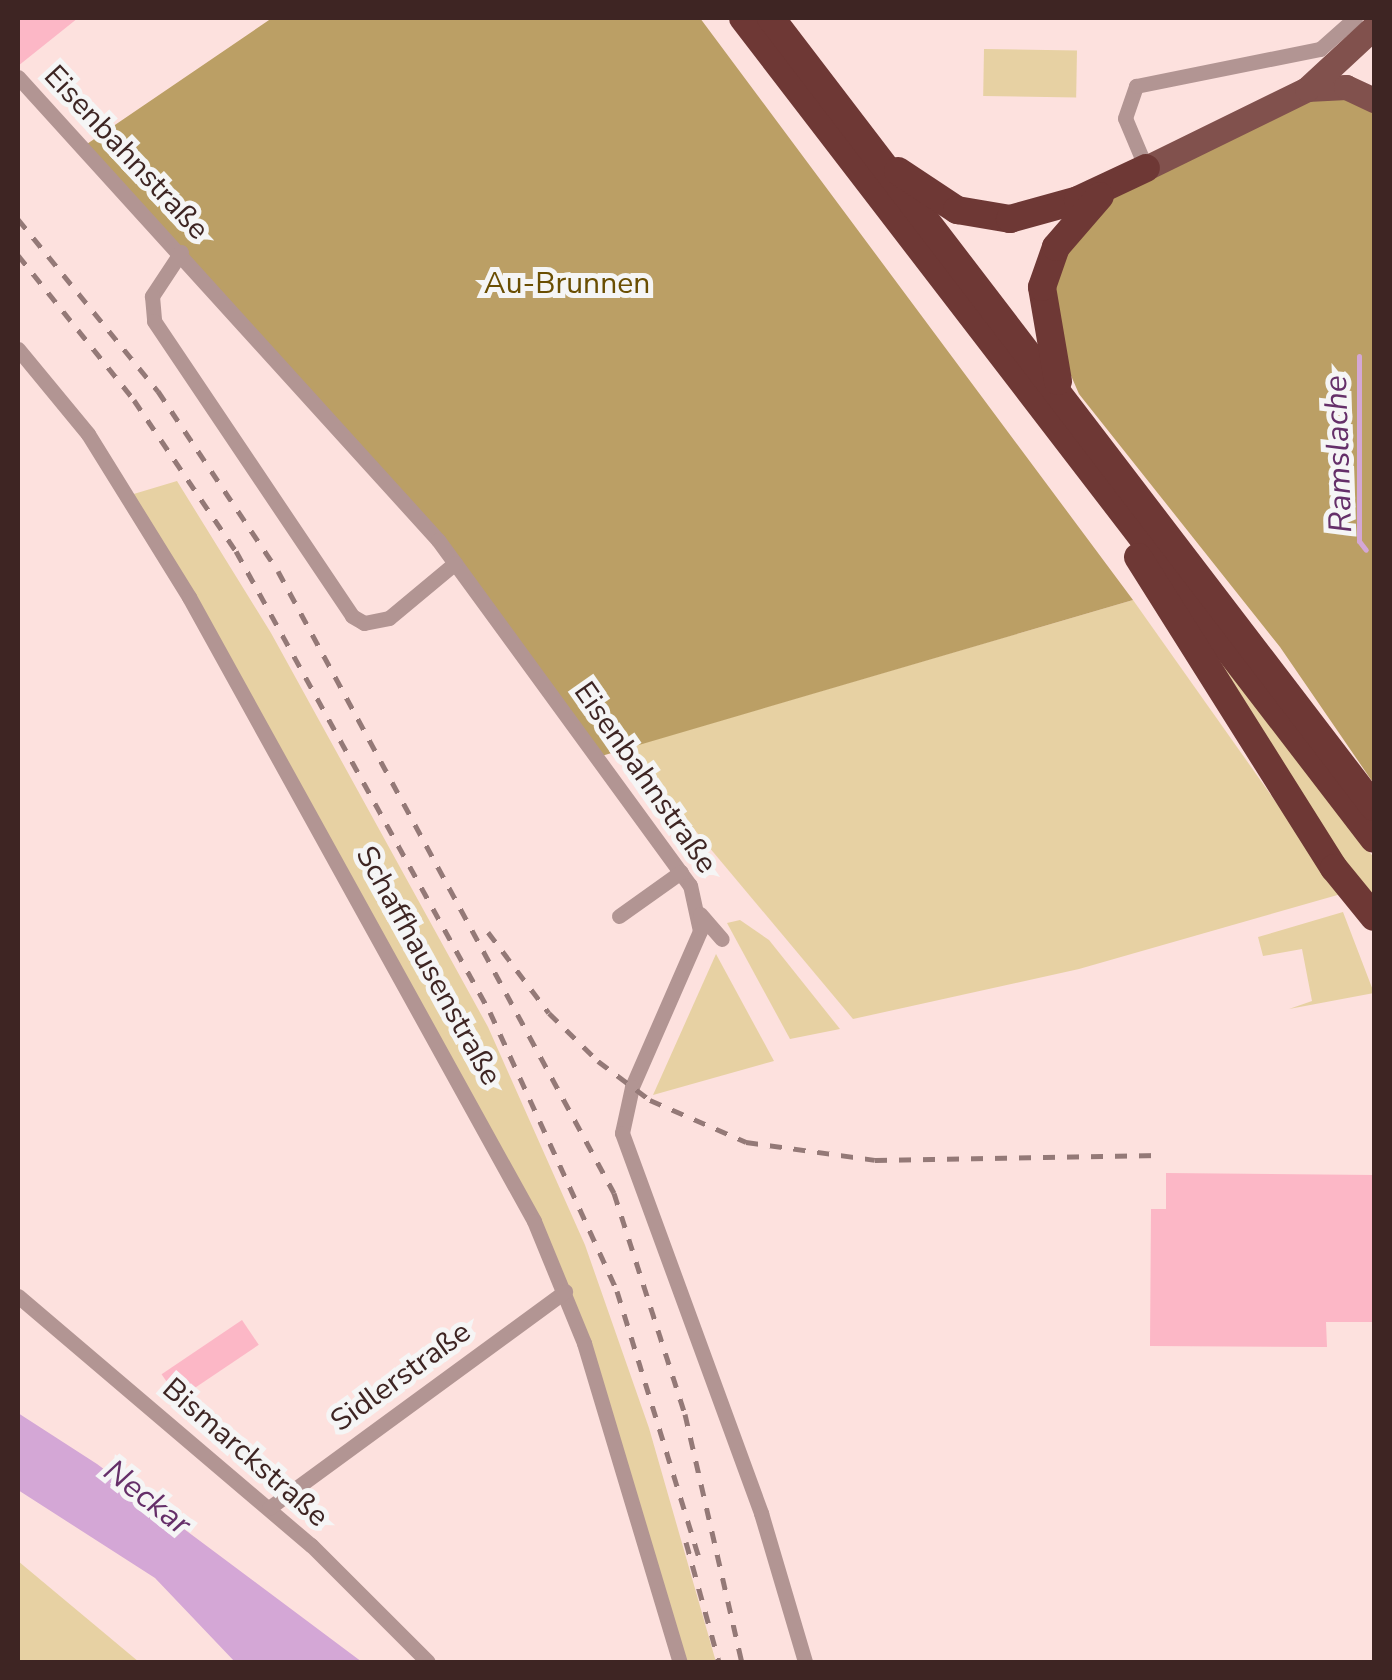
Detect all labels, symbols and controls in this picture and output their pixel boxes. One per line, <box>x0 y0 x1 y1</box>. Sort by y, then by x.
street label: Eisenbahnstraße <box>36 58 216 248</box>
park label: Au-Brunnen <box>484 266 650 302</box>
water label: Ramslache <box>1317 375 1361 533</box>
street label: Eisenbahnstraße <box>566 676 724 880</box>
street label: Schaffhausenstraße <box>347 840 509 1092</box>
street label: Sidlerstraße <box>324 1314 478 1440</box>
street label: Bismarckstraße <box>155 1371 335 1535</box>
water label: Neckar <box>96 1452 198 1544</box>

